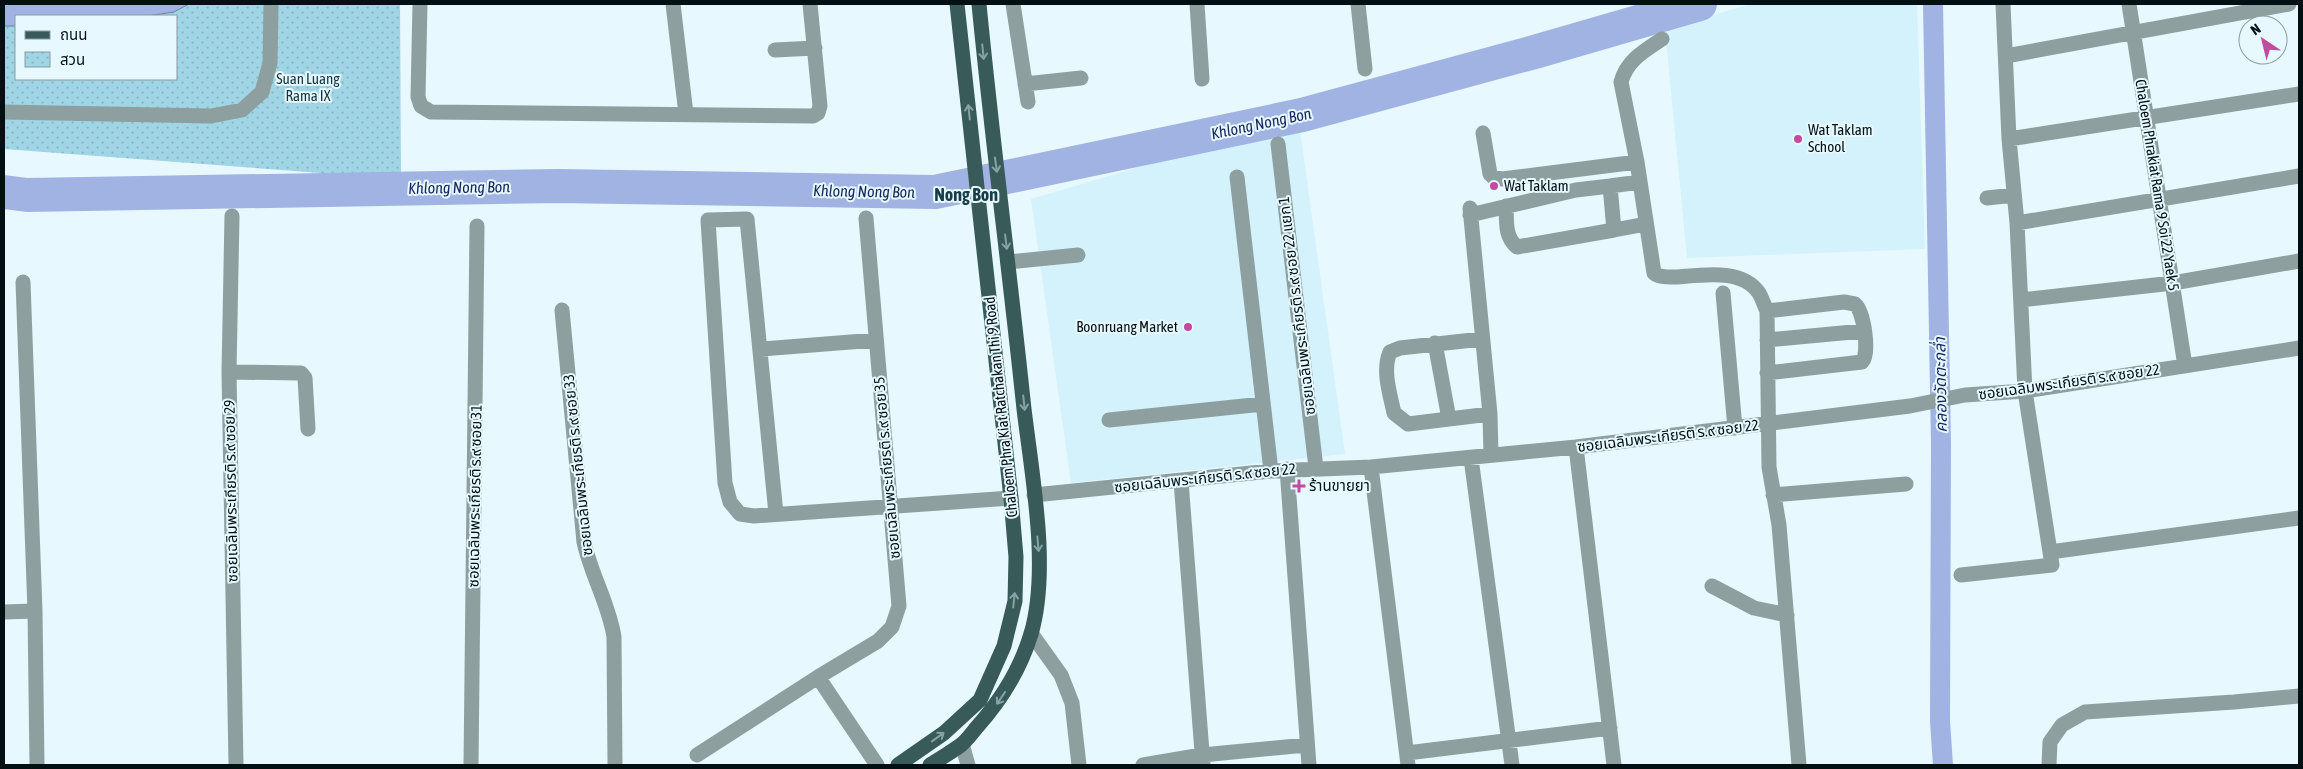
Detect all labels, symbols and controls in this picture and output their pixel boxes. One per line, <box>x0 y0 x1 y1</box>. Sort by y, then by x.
legend <box>15 15 178 80</box>
north arrow <box>2238 15 2288 65</box>
text: N <box>2248 20 2264 38</box>
text: ถนน <box>60 26 87 43</box>
one-way arrow <box>979 44 988 60</box>
text: สวน <box>60 51 85 68</box>
park label: Suan Luang Rama IX <box>276 70 340 104</box>
street label: Chaloem Phrakiat Rama 9 Soi 22 Yaek 5 <box>2132 78 2183 292</box>
one-way arrow <box>964 104 974 120</box>
water label: Khlong Nong Bon <box>1209 104 1313 143</box>
place label: Wat Taklam School <box>1808 121 1873 155</box>
marker: Wat Taklam School <box>1792 133 1804 145</box>
one-way arrow <box>991 156 1001 172</box>
water label: Khlong Nong Bon <box>408 177 510 198</box>
place label: Wat Taklam <box>1504 177 1569 194</box>
marker: Wat Taklam <box>1488 180 1500 192</box>
water label: Khlong Nong Bon <box>813 181 915 202</box>
district label: Nong Bon <box>934 184 998 205</box>
street label: ซอยเฉลิมพระเกียรติ ร.๙ ซอย 22 แยก 1 <box>1275 196 1318 416</box>
one-way arrow <box>1001 233 1011 249</box>
street label: Chaloem Phra Kiat Ratchakan Thi 9 Road <box>980 296 1021 518</box>
place label: Boonruang Market <box>1076 318 1178 335</box>
marker: Boonruang Market <box>1182 321 1194 333</box>
water label: คลองวัดตะกล่ำ <box>1928 336 1950 433</box>
street label: ซอยเฉลิมพระเกียรติ ร.๙ ซอย 22 <box>1977 360 2161 403</box>
street label: ซอยเฉลิมพระเกียรติ ร.๙ ซอย 33 <box>560 373 596 557</box>
street label: ซอยเฉลิมพระเกียรติ ร.๙ ซอย 35 <box>870 376 903 560</box>
one-way arrow <box>1019 395 1029 411</box>
street label: ซอยเฉลิมพระเกียรติ ร.๙ ซอย 29 <box>220 400 241 582</box>
street label: ซอยเฉลิมพระเกียรติ ร.๙ ซอย 31 <box>464 405 485 587</box>
street label: ซอยเฉลิมพระเกียรติ ร.๙ ซอย 22 <box>1576 416 1760 455</box>
street label: ซอยเฉลิมพระเกียรติ ร.๙ ซอย 22 <box>1113 460 1297 496</box>
place label: ร้านขายยา <box>1309 477 1370 494</box>
marker: ร้านขายยา <box>1293 480 1305 492</box>
one-way arrow <box>1033 536 1042 552</box>
one-way arrow <box>1009 592 1019 608</box>
one-way arrow <box>995 691 1005 705</box>
one-way arrow <box>931 732 945 742</box>

